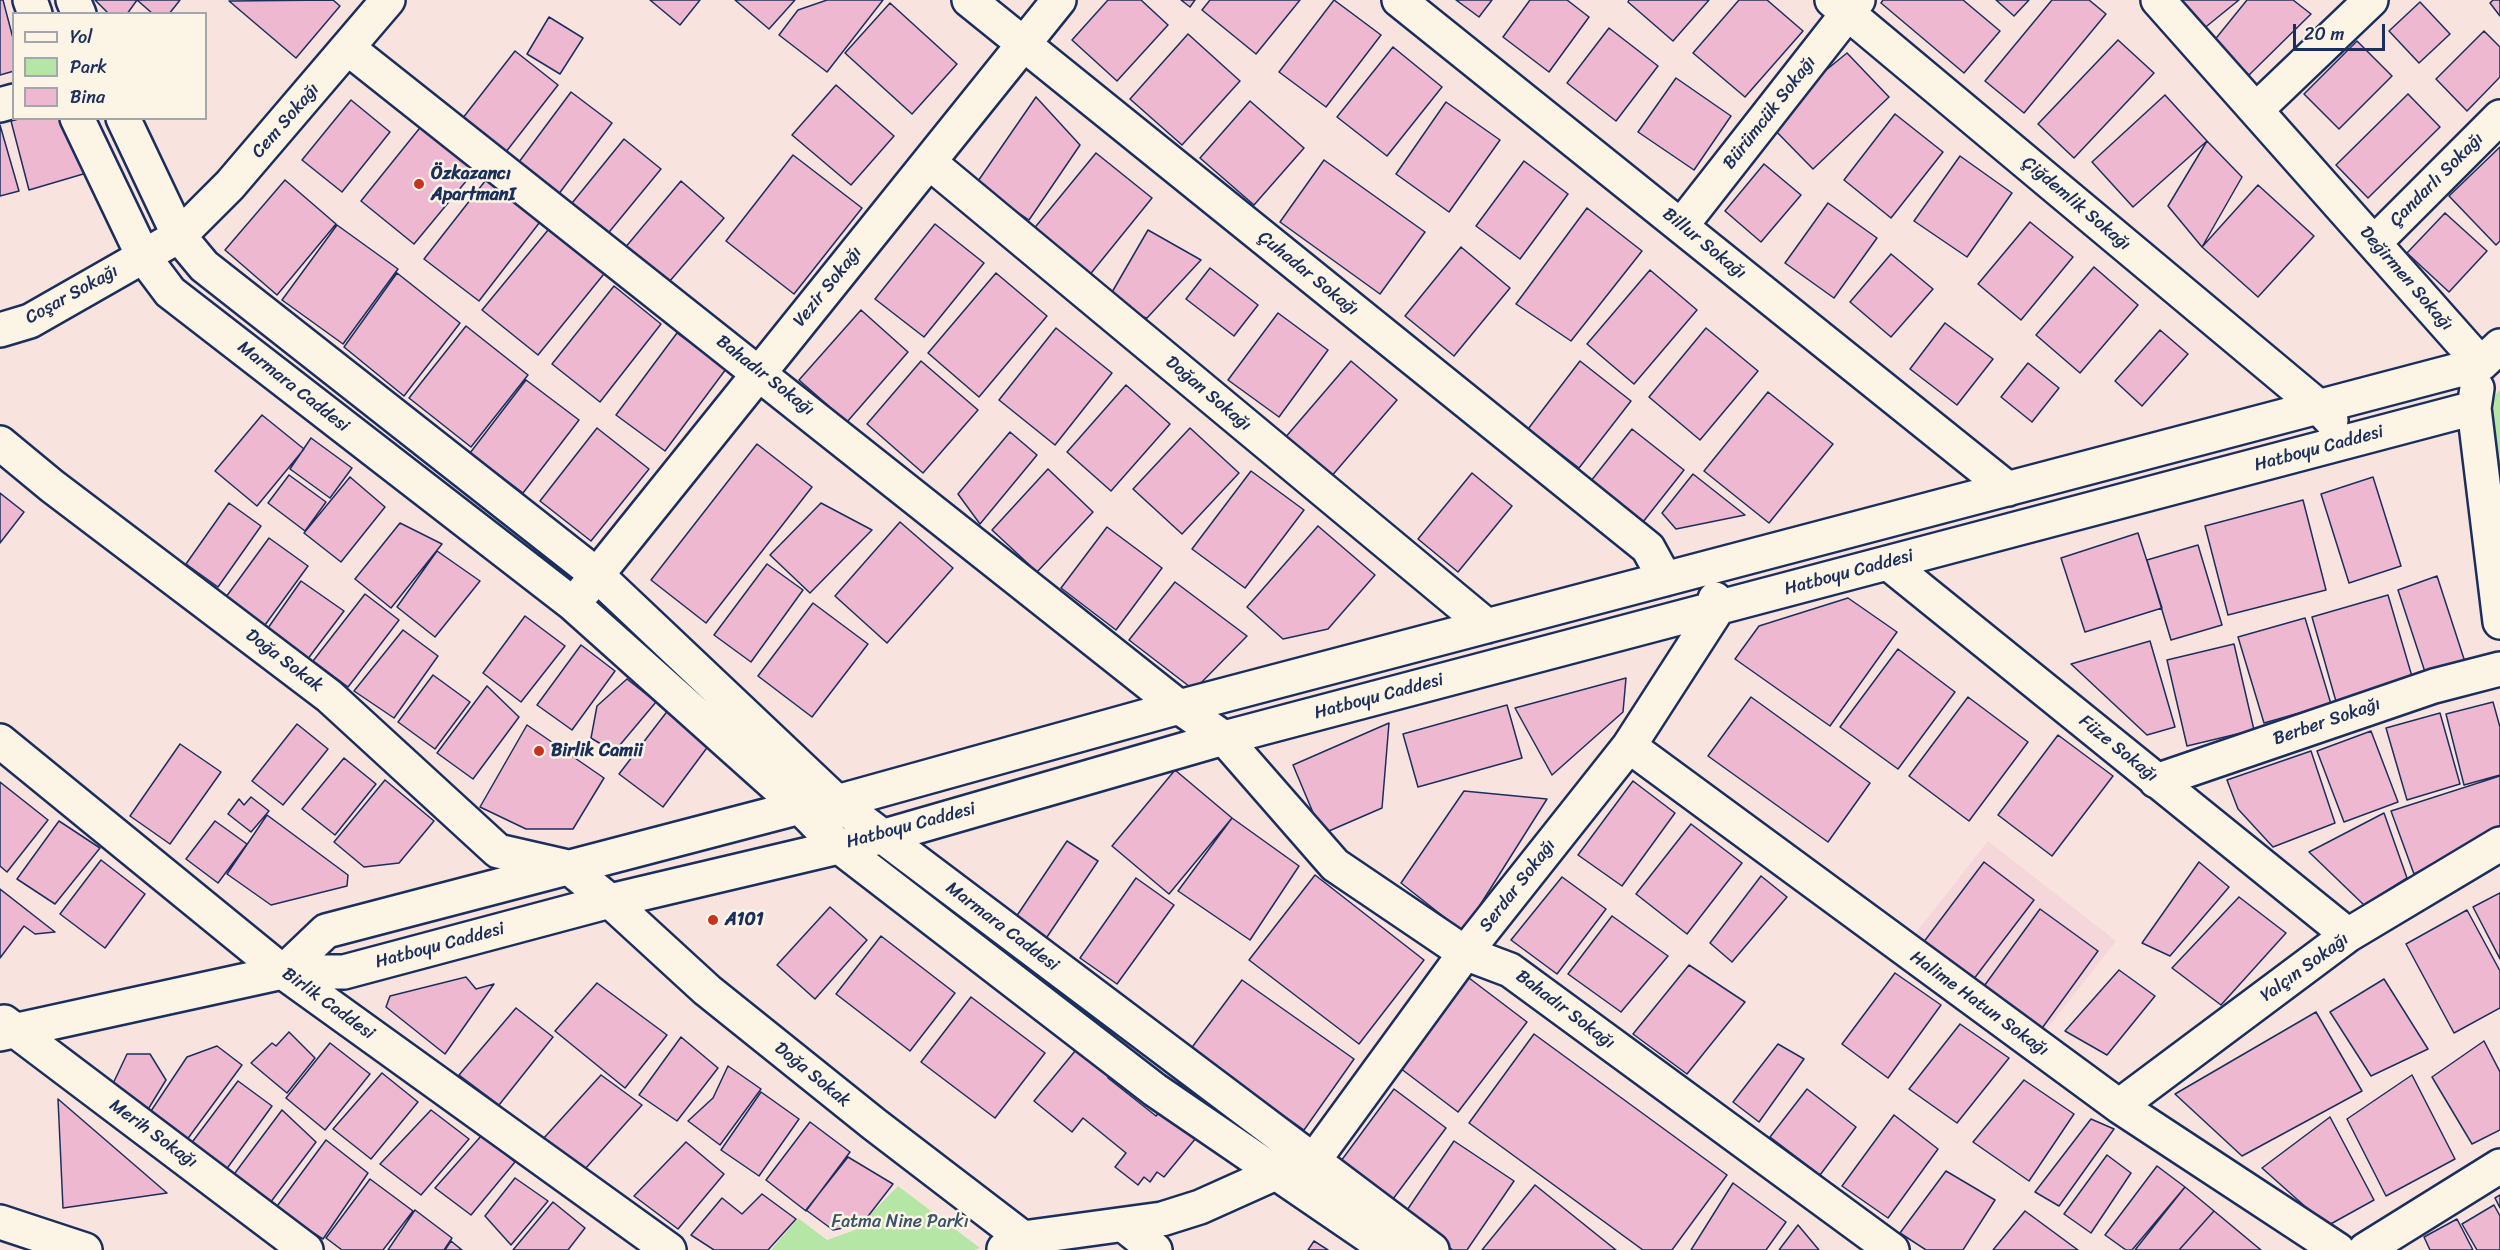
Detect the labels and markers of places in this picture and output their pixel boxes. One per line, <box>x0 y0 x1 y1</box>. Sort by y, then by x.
place label: Özkazancı ApartmanI <box>431 163 516 206</box>
marker: Özkazancı ApartmanI <box>412 177 426 191</box>
place label: Birlik Camii <box>551 740 643 762</box>
marker: Birlik Camii <box>532 744 546 758</box>
place label: A101 <box>725 909 764 931</box>
marker: A101 <box>706 913 720 927</box>

